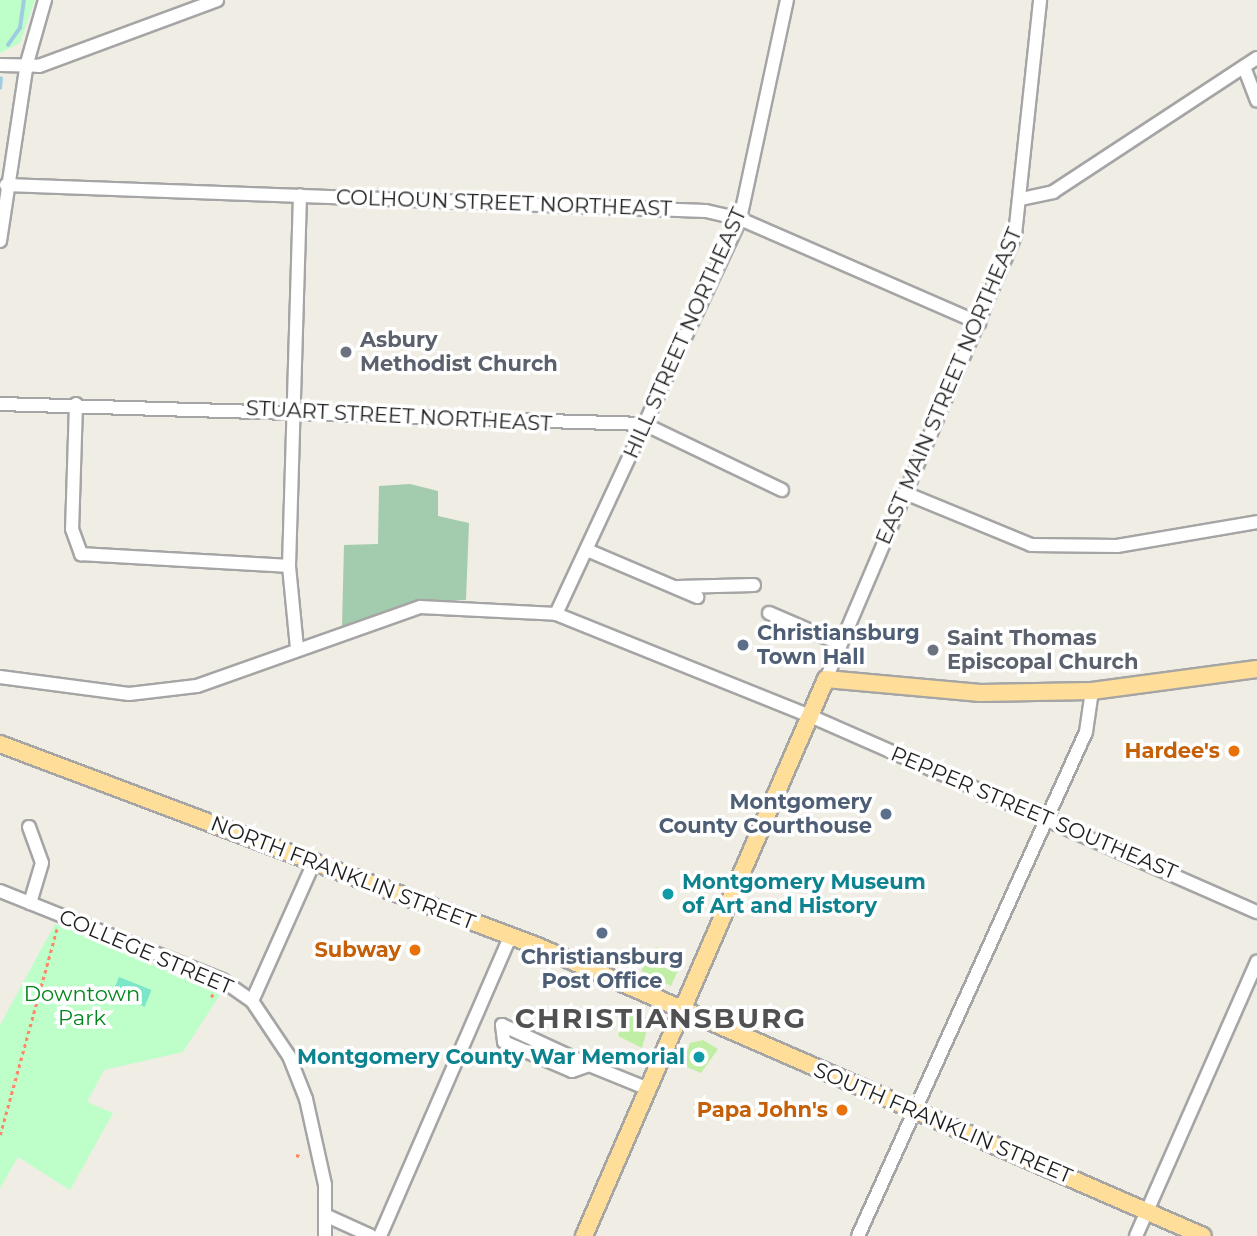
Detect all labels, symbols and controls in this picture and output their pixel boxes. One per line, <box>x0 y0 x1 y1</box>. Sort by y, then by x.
street label: COLHOUN STREET NORTHEAST <box>336 185 672 221</box>
street label: HILL STREET NORTHEAST <box>618 204 752 462</box>
street label: EAST MAIN STREET NORTHEAST <box>871 224 1027 548</box>
place label: Asbury Methodist Church <box>360 327 558 377</box>
marker: Asbury Methodist Church <box>338 344 354 360</box>
street label: STUART STREET NORTHEAST <box>245 395 553 437</box>
place label: Christiansburg Town Hall <box>757 620 920 670</box>
place label: Saint Thomas Episcopal Church <box>947 625 1138 675</box>
marker: Christiansburg Town Hall <box>735 637 751 653</box>
marker: Saint Thomas Episcopal Church <box>925 642 941 658</box>
place label: Hardee's <box>1125 738 1220 764</box>
street label: PEPPER STREET SOUTHEAST <box>887 741 1181 885</box>
marker: Hardee's <box>1226 743 1242 759</box>
place label: Montgomery County Courthouse <box>659 789 872 839</box>
marker: Montgomery County Courthouse <box>878 806 894 822</box>
street label: NORTH FRANKLIN STREET <box>207 811 479 935</box>
place label: Montgomery Museum of Art and History <box>682 869 926 919</box>
marker: Montgomery Museum of Art and History <box>660 886 676 902</box>
street label: COLLEGE STREET <box>55 904 237 1000</box>
marker: Christiansburg Post Office <box>594 925 610 941</box>
place label: Subway <box>314 937 401 963</box>
marker: Subway <box>407 942 423 958</box>
place label: Christiansburg Post Office <box>521 944 683 994</box>
park label: Downtown Park <box>24 981 140 1031</box>
district label: CHRISTIANSBURG <box>517 1001 805 1035</box>
place label: Montgomery County War Memorial <box>297 1044 685 1070</box>
marker: Montgomery County War Memorial <box>691 1049 707 1065</box>
street label: SOUTH FRANKLIN STREET <box>810 1057 1076 1189</box>
place label: Papa John's <box>697 1097 828 1123</box>
marker: Papa John's <box>834 1102 850 1118</box>

